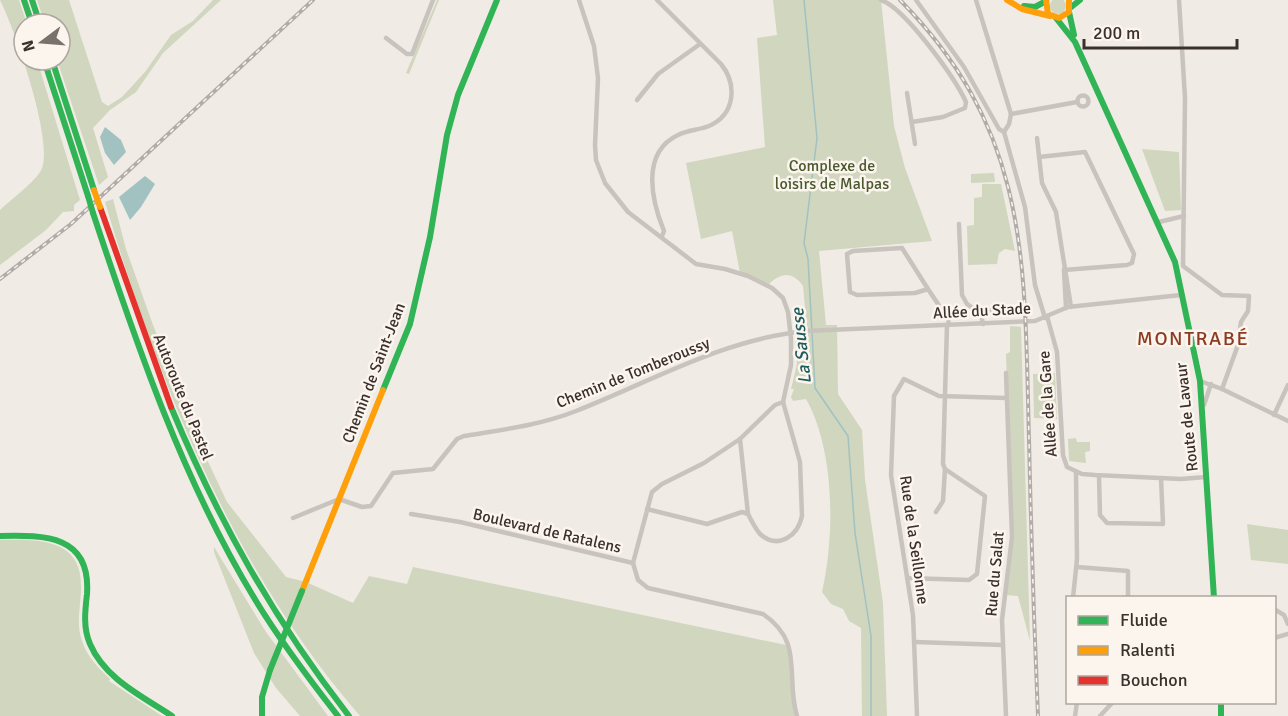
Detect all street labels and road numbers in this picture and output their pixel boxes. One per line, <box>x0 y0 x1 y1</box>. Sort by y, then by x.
street label: Allée du Stade <box>933 298 1031 324</box>
street label: Chemin de Saint-Jean <box>338 300 410 446</box>
street label: Autoroute du Pastel <box>149 331 218 463</box>
street label: Chemin de Tomberoussy <box>553 333 713 413</box>
street label: Allée de la Gare <box>1034 350 1062 458</box>
street label: Route de Lavaur <box>1171 361 1203 473</box>
street label: Rue de la Seillonne <box>895 474 933 606</box>
street label: Boulevard de Ratalens <box>471 504 623 558</box>
street label: Rue du Salat <box>981 530 1009 617</box>

